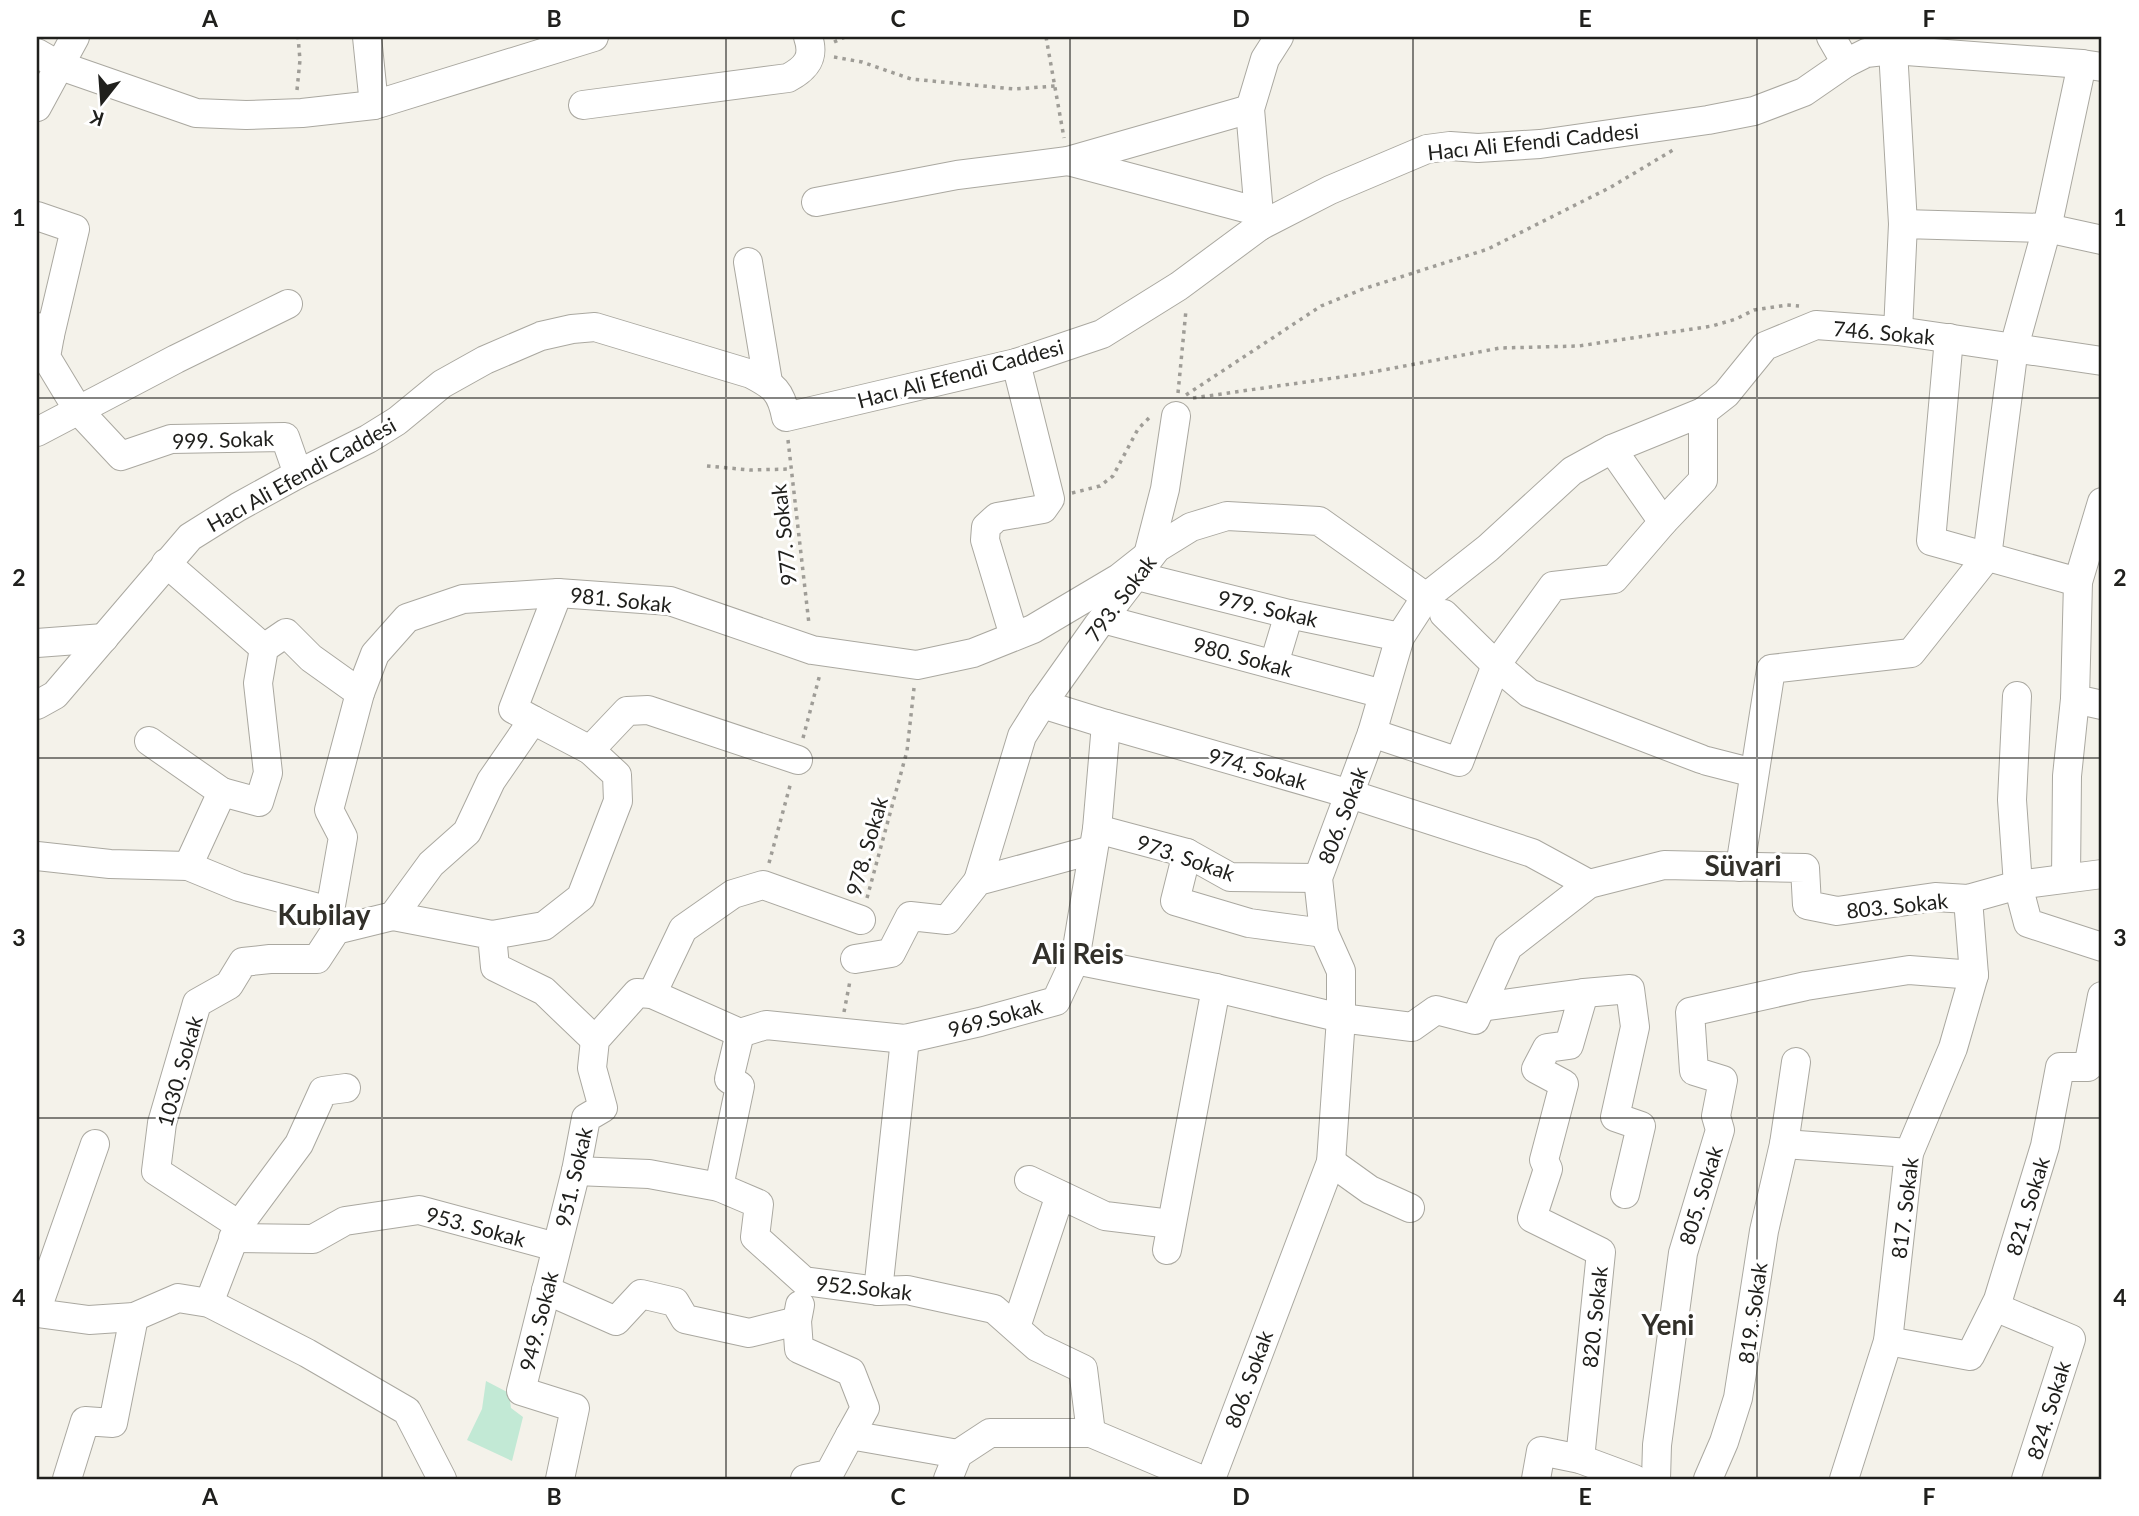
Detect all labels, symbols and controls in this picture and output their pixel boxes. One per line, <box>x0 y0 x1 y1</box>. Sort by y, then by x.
text: A <box>201 4 219 32</box>
text: B <box>546 4 562 32</box>
text: C <box>890 4 906 32</box>
text: D <box>1232 4 1250 32</box>
text: E <box>1578 4 1592 32</box>
text: F <box>1922 4 1936 32</box>
north arrow <box>66 66 136 136</box>
text: K <box>86 106 106 132</box>
street label: Hacı Ali Efendi Caddesi <box>1426 117 1640 165</box>
text: 1 <box>12 203 26 231</box>
text: 1 <box>2113 203 2127 231</box>
street label: 746. Sokak <box>1832 315 1936 349</box>
street label: Hacı Ali Efendi Caddesi <box>854 333 1066 413</box>
street label: Hacı Ali Efendi Caddesi <box>202 412 400 536</box>
street label: 999. Sokak <box>172 425 275 453</box>
street label: 977. Sokak <box>765 483 801 587</box>
street label: 793. Sokak <box>1079 550 1161 646</box>
text: 2 <box>12 563 26 591</box>
text: 2 <box>2113 563 2127 591</box>
street label: 981. Sokak <box>569 581 673 617</box>
street label: 979. Sokak <box>1216 584 1321 632</box>
street label: 980. Sokak <box>1191 631 1296 681</box>
street label: 974. Sokak <box>1206 742 1311 794</box>
street label: 806. Sokak <box>1312 763 1372 867</box>
street label: 978. Sokak <box>840 793 892 898</box>
street label: 973. Sokak <box>1134 829 1239 886</box>
district label: Süvari <box>1704 848 1782 882</box>
street label: 803. Sokak <box>1845 887 1949 923</box>
district label: Kubilay <box>278 897 371 931</box>
text: 3 <box>12 923 26 951</box>
text: 3 <box>2113 923 2127 951</box>
district label: Ali Reis <box>1031 936 1124 970</box>
street label: 969.Sokak <box>945 992 1045 1042</box>
street label: 1030. Sokak <box>151 1012 207 1129</box>
street label: 951. Sokak <box>549 1124 597 1229</box>
street label: 805. Sokak <box>1673 1142 1727 1247</box>
street label: 821. Sokak <box>2000 1153 2054 1258</box>
street label: 817. Sokak <box>1885 1156 1923 1260</box>
street label: 953. Sokak <box>424 1201 529 1251</box>
street label: 819. Sokak <box>1733 1260 1772 1365</box>
street label: 820. Sokak <box>1576 1265 1612 1369</box>
street label: 949. Sokak <box>514 1268 563 1373</box>
street label: 952.Sokak <box>815 1270 914 1305</box>
text: 4 <box>12 1283 26 1311</box>
text: 4 <box>2113 1283 2127 1311</box>
district label: Yeni <box>1641 1307 1694 1341</box>
street label: 806. Sokak <box>1219 1327 1277 1431</box>
street label: 824. Sokak <box>2021 1357 2075 1462</box>
text: A <box>201 1482 219 1510</box>
text: B <box>546 1482 562 1510</box>
text: C <box>890 1482 906 1510</box>
text: D <box>1232 1482 1250 1510</box>
text: E <box>1578 1482 1592 1510</box>
text: F <box>1922 1482 1936 1510</box>

